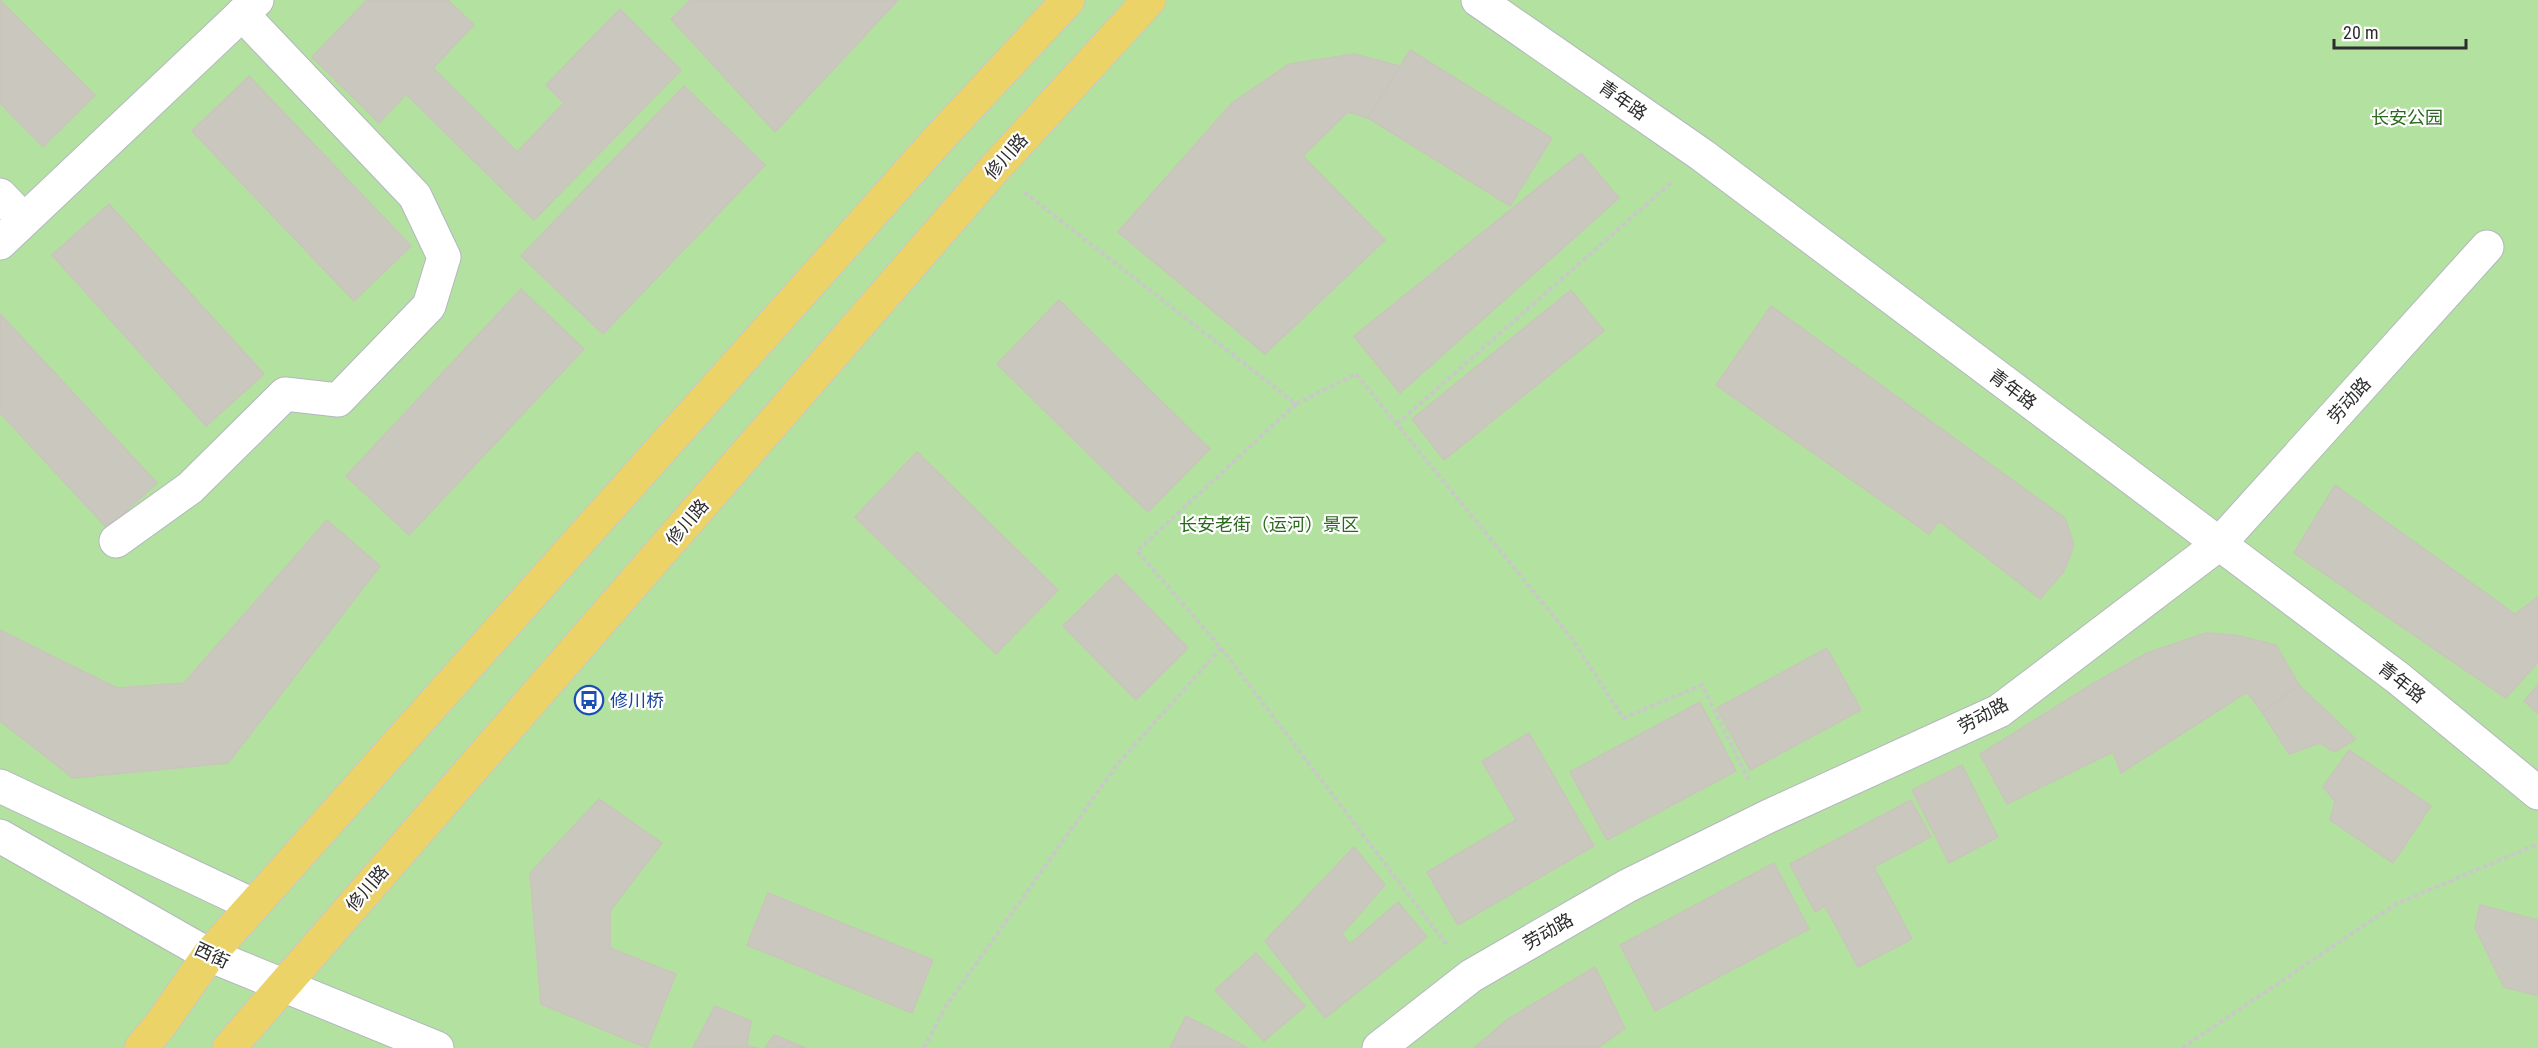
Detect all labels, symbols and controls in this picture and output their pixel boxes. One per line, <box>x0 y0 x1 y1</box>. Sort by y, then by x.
scale bar <box>2334 12 2466 50</box>
text: 20 m <box>2343 22 2378 43</box>
street label: 青年路 <box>1595 76 1651 124</box>
park label: 长安公园 <box>2371 107 2443 128</box>
street label: 修川路 <box>980 129 1032 183</box>
street label: 青年路 <box>1985 364 2041 414</box>
street label: 劳动路 <box>2323 373 2375 427</box>
street label: 修川路 <box>661 495 713 549</box>
park label: 长安老街（运河）景区 <box>1179 514 1359 535</box>
street label: 青年路 <box>2374 657 2430 707</box>
bus stop icon: 修川桥 <box>573 684 605 716</box>
place label: 修川桥 <box>610 690 664 711</box>
street label: 劳动路 <box>1954 693 2012 737</box>
street label: 修川路 <box>341 861 393 915</box>
street label: 劳动路 <box>1519 908 1577 954</box>
street label: 西街 <box>191 938 233 972</box>

